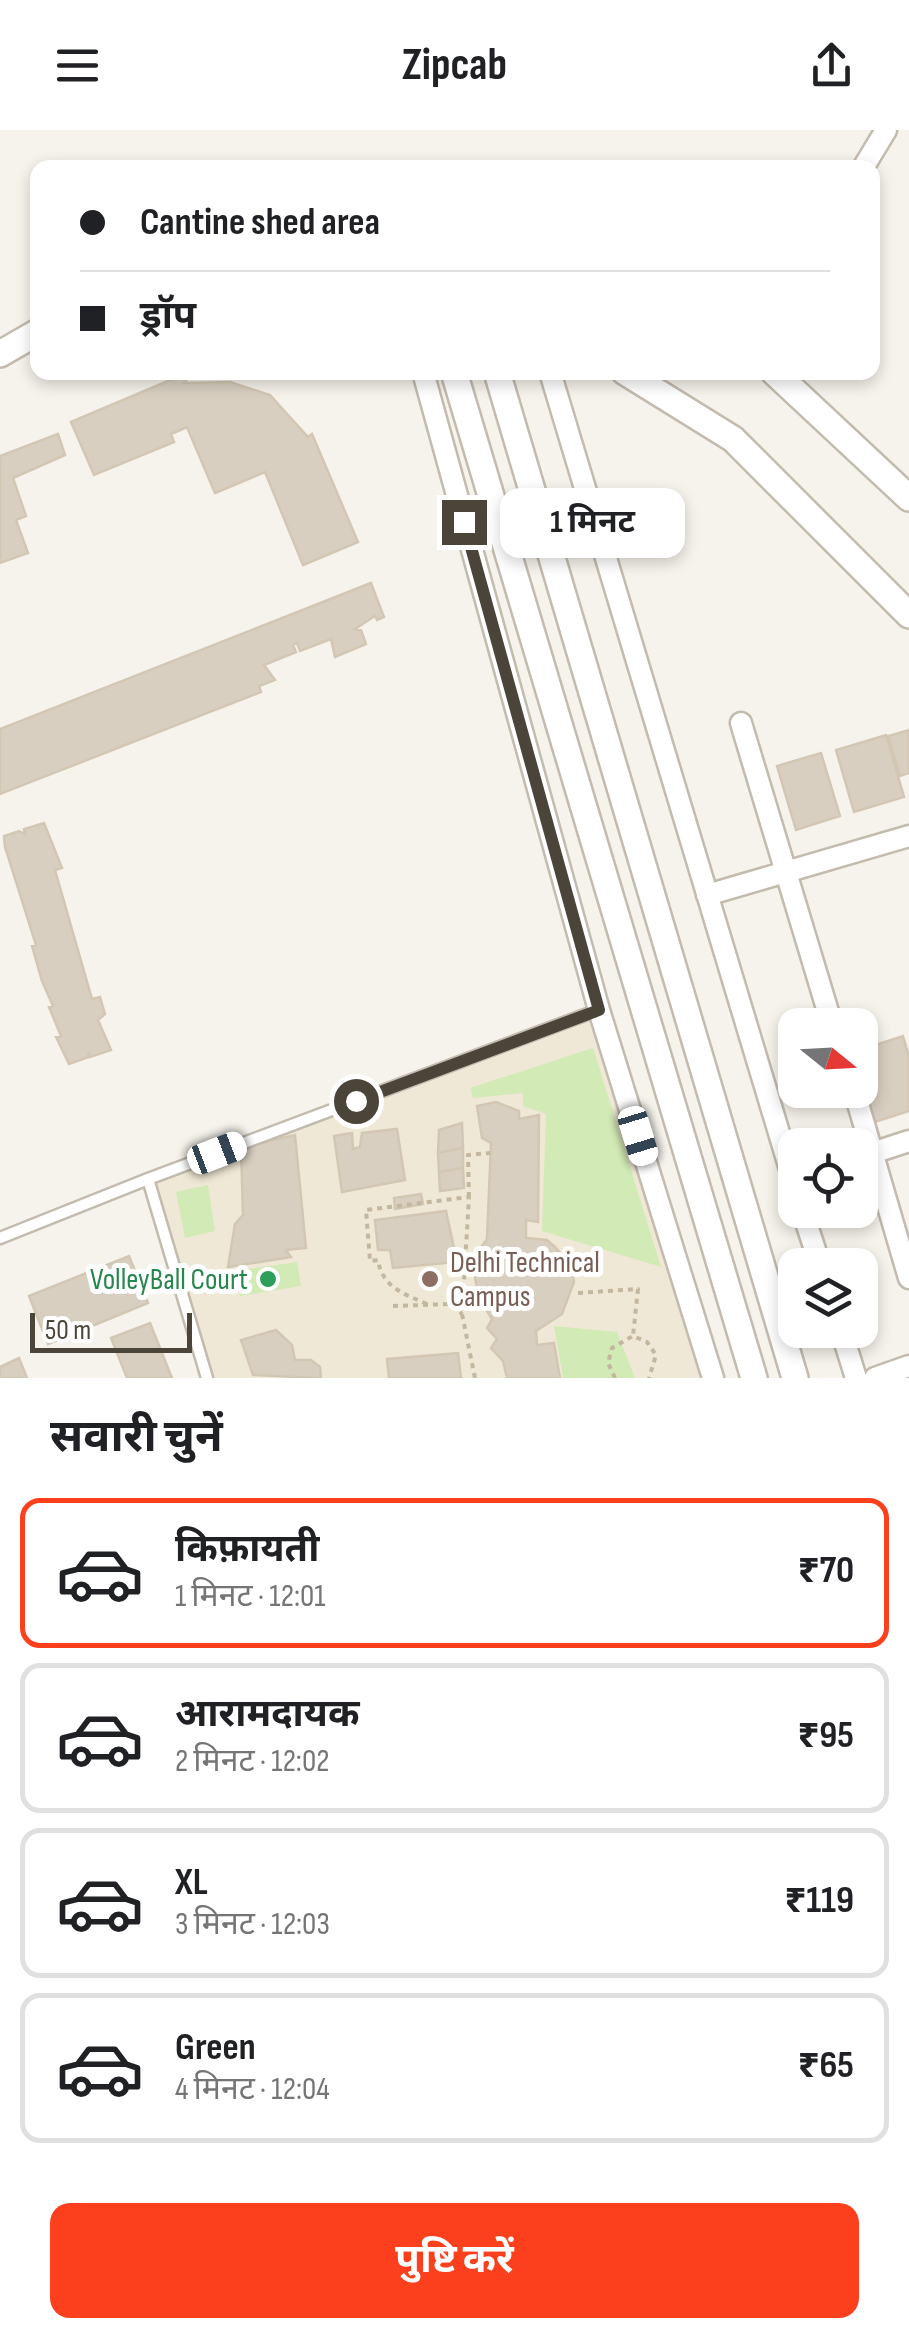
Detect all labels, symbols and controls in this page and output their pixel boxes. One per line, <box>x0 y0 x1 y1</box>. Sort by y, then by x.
icon: menu <box>50 38 105 93</box>
text: Zipcab <box>402 38 507 93</box>
icon: share <box>804 38 859 93</box>
text: Cantine shed area <box>140 200 380 245</box>
text: ड्रॉप <box>140 294 196 339</box>
callout: 1 मिनट <box>499 487 684 557</box>
route end <box>442 500 487 545</box>
text: 1 मिनट <box>550 503 635 542</box>
north arrow <box>778 1008 878 1108</box>
map controls <box>778 1008 878 1348</box>
route start <box>334 1079 379 1124</box>
car <box>615 1103 661 1169</box>
car <box>184 1128 250 1178</box>
button: locate <box>778 1128 878 1228</box>
place label: Delhi Technical Campus <box>450 1245 600 1315</box>
button: layers <box>778 1248 878 1348</box>
place label: VolleyBall Court <box>90 1262 248 1298</box>
marker: VolleyBall Court <box>257 1268 279 1290</box>
marker: Delhi Technical Campus <box>419 1268 441 1290</box>
scale bar <box>30 1308 192 1352</box>
text: 50 m <box>45 1314 91 1347</box>
text: सवारी चुनें <box>50 1410 223 1465</box>
text: किफ़ायती <box>175 1527 319 1572</box>
icon: car <box>55 1528 145 1618</box>
text: ₹70 <box>798 1548 854 1593</box>
text: 1 मिनट · 12:01 <box>175 1577 325 1616</box>
text: आरामदायक <box>175 1692 359 1737</box>
icon: car <box>55 1693 145 1783</box>
text: ₹95 <box>798 1713 854 1758</box>
text: 2 मिनट · 12:02 <box>175 1742 329 1781</box>
icon: car <box>55 1858 145 1948</box>
text: XL <box>175 1860 208 1905</box>
text: ₹119 <box>784 1878 854 1923</box>
text: 3 मिनट · 12:03 <box>175 1905 330 1944</box>
icon: car <box>55 2023 145 2113</box>
text: Green <box>175 2025 256 2070</box>
text: ₹65 <box>798 2043 854 2088</box>
text: 4 मिनट · 12:04 <box>175 2070 330 2109</box>
button: पुष्टि करें <box>50 2203 859 2318</box>

